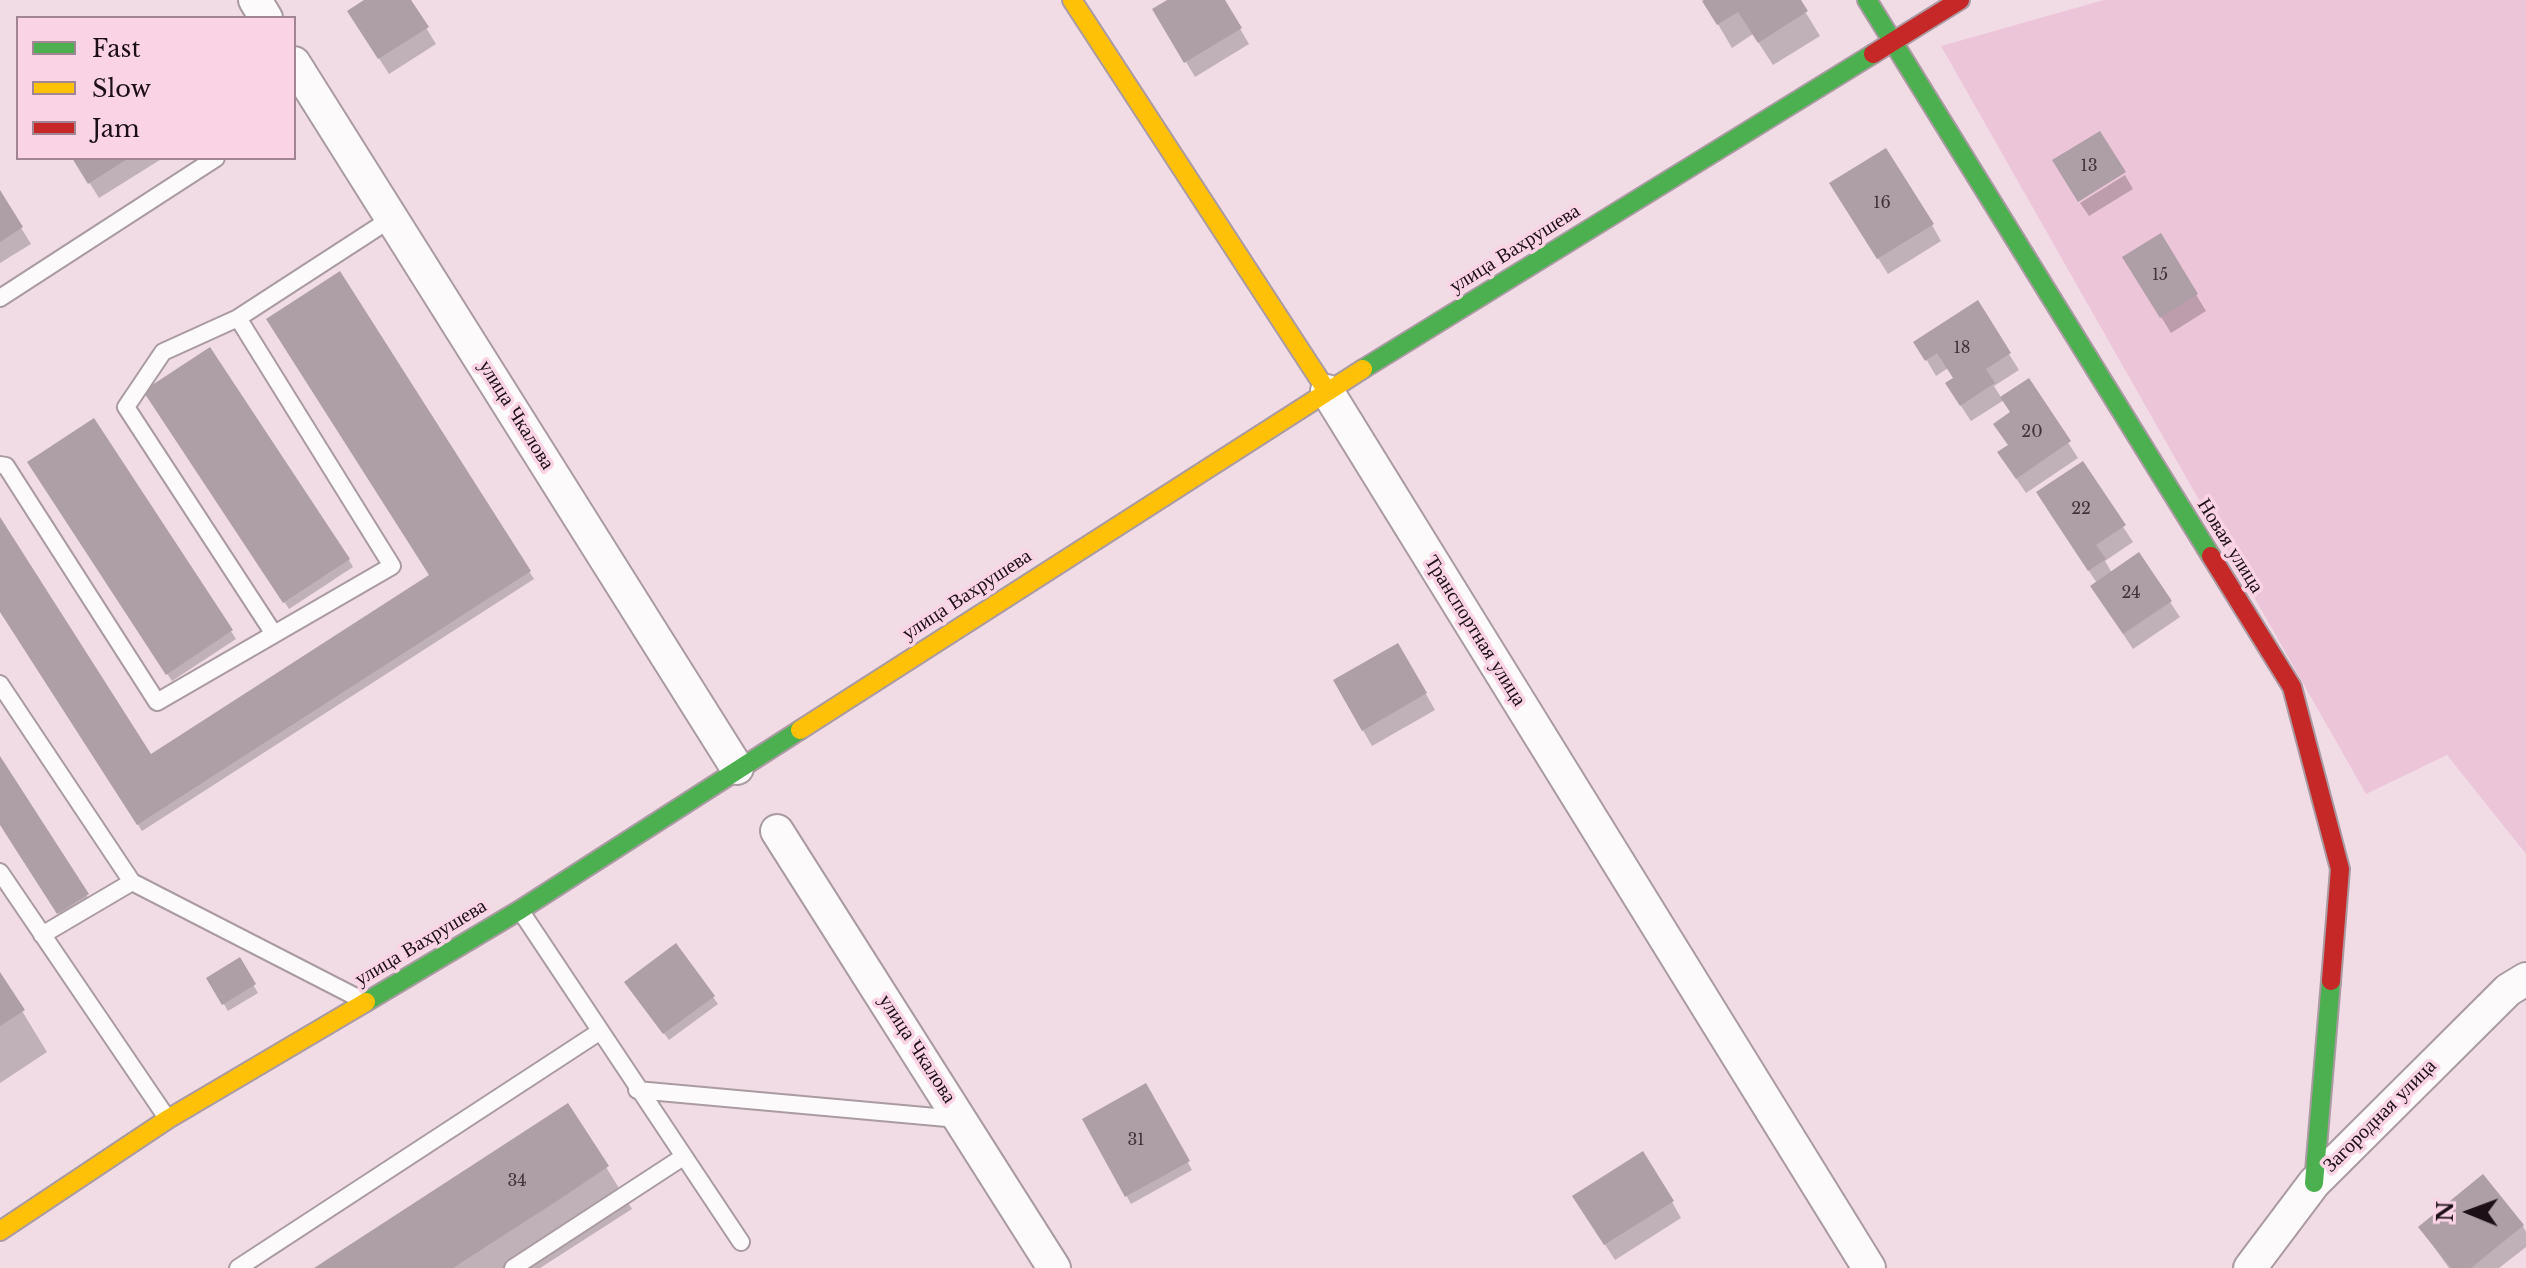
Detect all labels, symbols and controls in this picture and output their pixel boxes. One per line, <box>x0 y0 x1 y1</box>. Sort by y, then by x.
legend <box>16 16 296 160</box>
text: Fast <box>92 34 140 63</box>
text: Slow <box>92 74 151 103</box>
text: Jam <box>92 114 140 143</box>
house number: 13 <box>2081 156 2097 176</box>
house number: 16 <box>1873 193 1891 213</box>
street label: улица Вахрушева <box>1445 199 1585 299</box>
house number: 15 <box>2152 265 2168 285</box>
house number: 18 <box>1954 338 1970 358</box>
street label: улица Чкалова <box>473 356 559 474</box>
house number: 20 <box>2021 422 2043 442</box>
street label: Новая улица <box>2192 494 2268 598</box>
house number: 22 <box>2071 499 2091 519</box>
street label: улица Вахрушева <box>898 544 1036 646</box>
street label: Транспортная улица <box>1419 551 1531 711</box>
house number: 24 <box>2121 583 2141 603</box>
street label: улица Вахрушева <box>351 894 491 992</box>
street label: улица Чкалова <box>873 990 961 1108</box>
street label: Загородная улица <box>2318 1054 2442 1178</box>
house number: 31 <box>1128 1130 1144 1150</box>
house number: 34 <box>507 1171 527 1191</box>
north arrow <box>2430 1172 2510 1252</box>
text: N <box>2432 1201 2459 1222</box>

